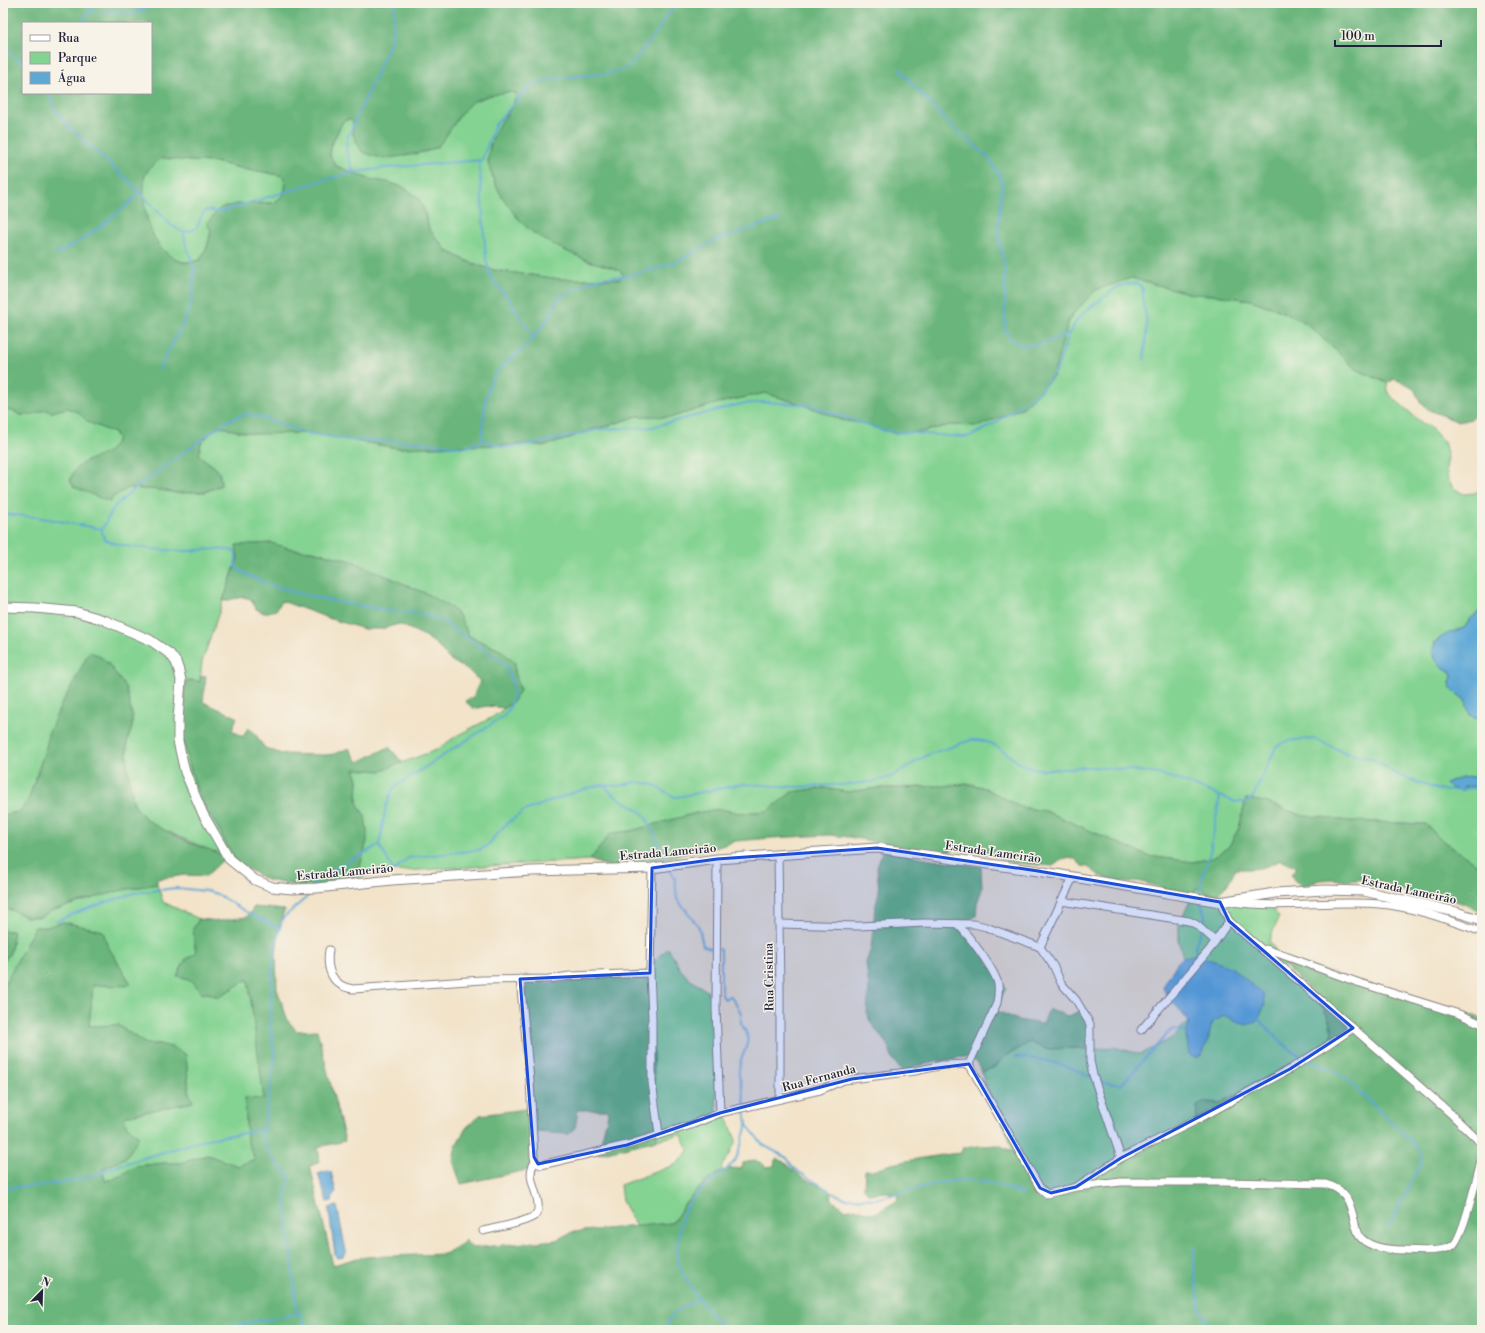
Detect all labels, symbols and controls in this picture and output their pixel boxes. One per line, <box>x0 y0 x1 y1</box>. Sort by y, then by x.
legend <box>22 22 152 94</box>
scale bar <box>1335 22 1441 48</box>
text: 100 m <box>1341 29 1375 44</box>
text: Rua <box>58 31 80 46</box>
text: Parque <box>58 51 97 66</box>
text: Água <box>57 69 87 86</box>
street label: Estrada Lameirão <box>944 838 1042 867</box>
street label: Estrada Lameirão <box>619 841 717 864</box>
street label: Estrada Lameirão <box>296 861 394 884</box>
street label: Estrada Lameirão <box>1360 873 1458 908</box>
street label: Rua Cristina <box>761 942 778 1011</box>
street label: Rua Fernanda <box>781 1061 858 1095</box>
north arrow <box>22 1271 62 1311</box>
text: N <box>39 1275 53 1291</box>

